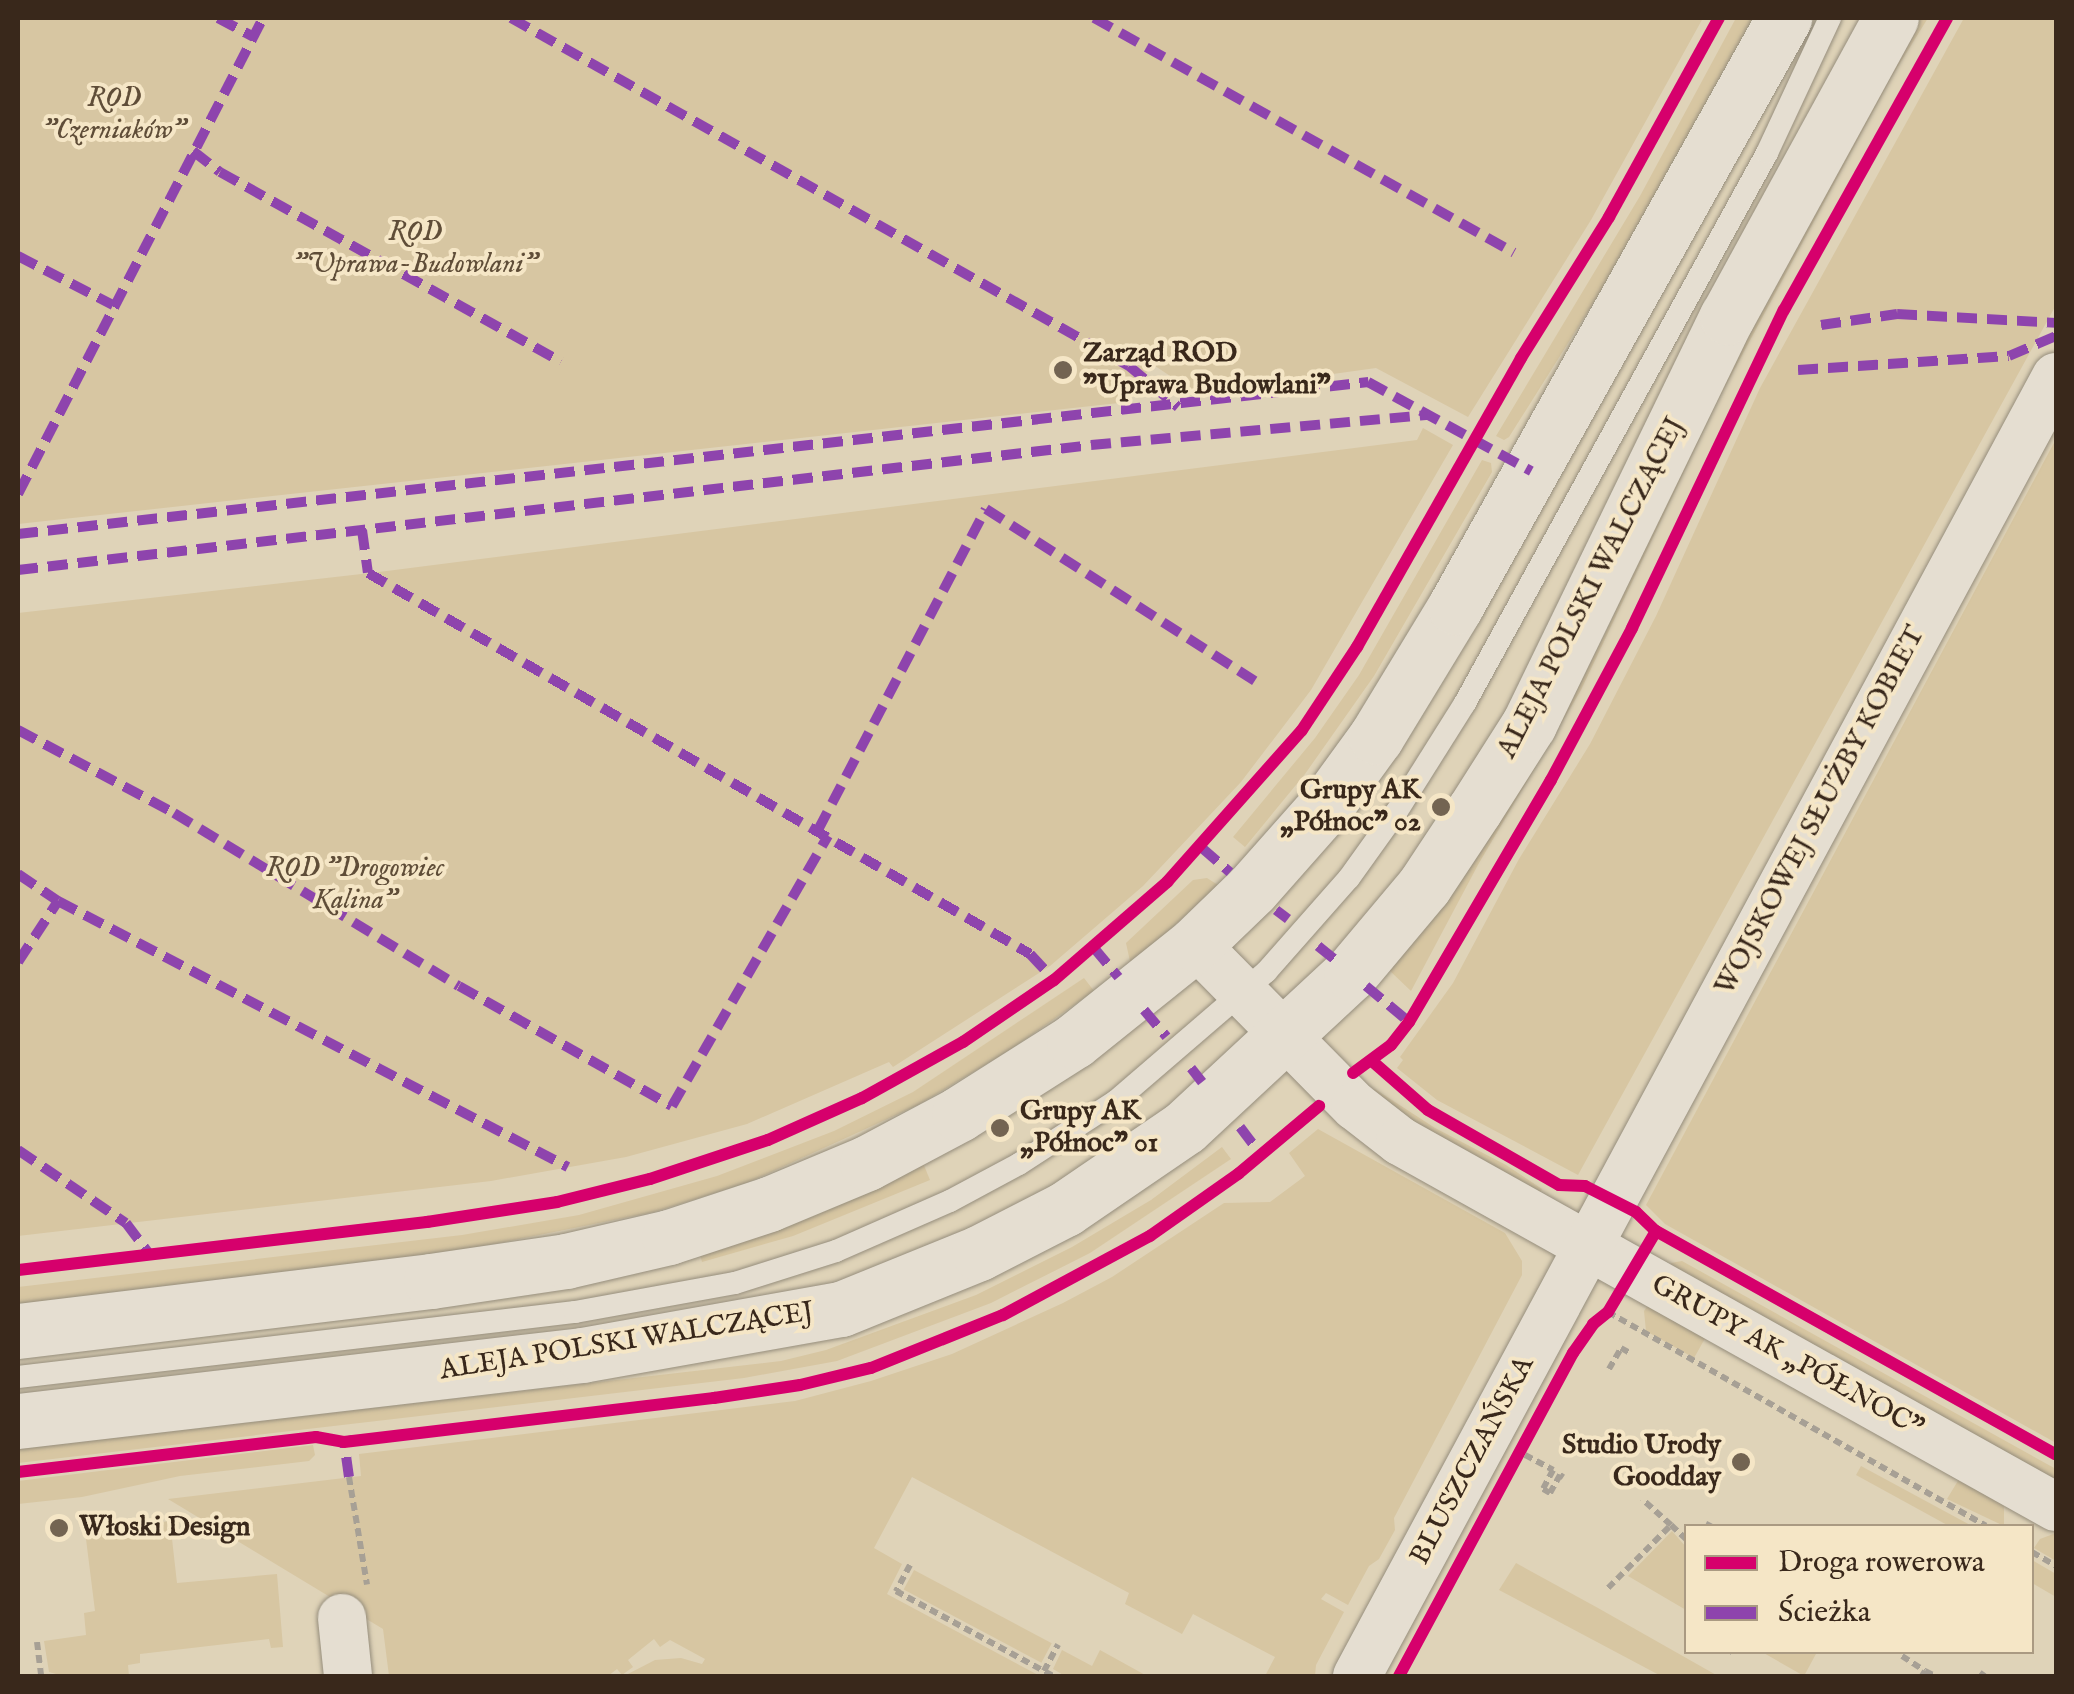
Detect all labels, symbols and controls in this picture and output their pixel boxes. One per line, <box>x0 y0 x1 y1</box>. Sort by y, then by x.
park label: ROD "Czerniaków" <box>42 82 186 148</box>
park label: ROD "Uprawa-Budowlani" <box>293 216 537 282</box>
place label: Zarząd ROD "Uprawa Budowlani" <box>1083 337 1331 403</box>
marker: Zarząd ROD "Uprawa Budowlani" <box>1052 359 1074 381</box>
street label: ALEJA POLSKI WALCZĄCEJ <box>1491 412 1693 764</box>
street label: WOJSKOWEJ SŁUŻBY KOBIET <box>1709 621 1933 1001</box>
place label: Grupy AK „Północ” 02 <box>1280 774 1421 840</box>
marker: Grupy AK „Północ” 02 <box>1430 796 1452 818</box>
park label: ROD "Drogowiec Kalina" <box>266 852 444 918</box>
place label: Grupy AK „Północ” 01 <box>1020 1095 1158 1161</box>
marker: Grupy AK „Północ” 01 <box>989 1117 1011 1139</box>
street label: GRUPY AK „PÓŁNOC” <box>1645 1268 1929 1446</box>
street label: ALEJA POLSKI WALCZĄCEJ <box>438 1296 816 1388</box>
street label: BLUSZCZAŃSKA <box>1404 1351 1542 1571</box>
place label: Studio Urody Goodday <box>1562 1429 1721 1495</box>
marker: Studio Urody Goodday <box>1730 1451 1752 1473</box>
place label: Włoski Design <box>79 1511 250 1545</box>
marker: Włoski Design <box>48 1517 70 1539</box>
legend <box>1684 1524 2034 1654</box>
text: Droga rowerowa <box>1778 1544 1985 1582</box>
text: Ścieżka <box>1778 1594 1871 1632</box>

